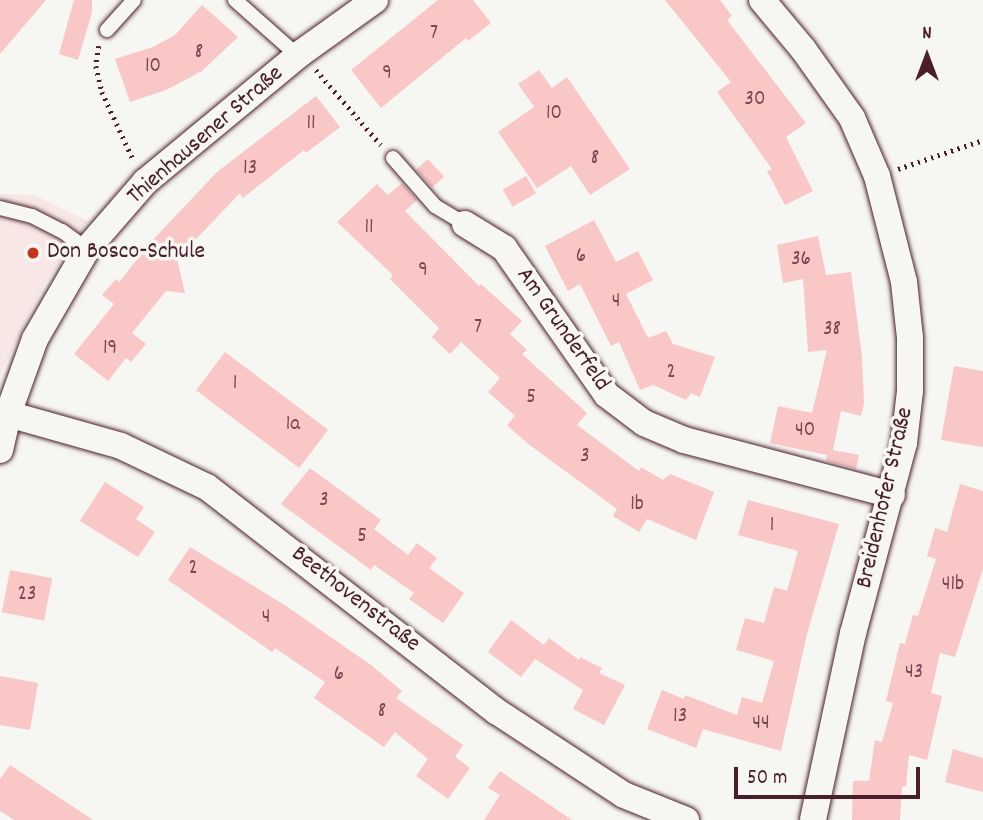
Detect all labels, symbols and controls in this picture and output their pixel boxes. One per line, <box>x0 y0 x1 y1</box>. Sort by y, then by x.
house number: 7 <box>430 21 438 47</box>
north arrow <box>892 21 962 91</box>
text: N <box>922 21 932 48</box>
house number: 8 <box>195 40 203 66</box>
house number: 10 <box>145 54 161 80</box>
street label: Thienhausener Straße <box>122 60 290 212</box>
house number: 9 <box>382 61 392 87</box>
house number: 30 <box>745 87 765 113</box>
house number: 10 <box>546 101 562 127</box>
house number: 11 <box>306 111 316 137</box>
house number: 8 <box>591 146 599 172</box>
house number: 13 <box>243 156 257 182</box>
house number: 11 <box>364 215 374 241</box>
place label: Don Bosco-Schule <box>47 239 205 267</box>
house number: 6 <box>576 244 586 270</box>
marker: Don Bosco-Schule <box>25 245 41 261</box>
house number: 36 <box>791 247 811 273</box>
house number: 9 <box>418 258 428 284</box>
street label: Am Grunderfeld <box>509 263 615 397</box>
house number: 4 <box>612 289 620 315</box>
house number: 7 <box>474 315 482 341</box>
house number: 38 <box>823 317 841 343</box>
house number: 19 <box>103 336 117 362</box>
house number: 2 <box>666 360 676 386</box>
house number: 1 <box>233 371 237 397</box>
house number: 5 <box>526 385 536 411</box>
street label: Breidenhofer Straße <box>851 405 921 591</box>
house number: 1a <box>286 412 300 438</box>
house number: 40 <box>795 418 815 444</box>
house number: 3 <box>580 444 590 470</box>
house number: 3 <box>319 488 329 514</box>
house number: 1b <box>630 492 644 518</box>
house number: 1 <box>770 513 774 539</box>
house number: 5 <box>357 524 367 550</box>
street label: Beethovenstraße <box>285 541 425 659</box>
house number: 2 <box>188 556 198 582</box>
house number: 41b <box>942 572 964 598</box>
house number: 23 <box>18 582 36 608</box>
house number: 4 <box>262 605 270 631</box>
house number: 43 <box>905 660 923 686</box>
house number: 6 <box>334 662 344 688</box>
house number: 8 <box>378 699 386 725</box>
house number: 13 <box>673 704 687 730</box>
house number: 44 <box>752 711 770 737</box>
scale bar <box>738 754 923 798</box>
text: 50 m <box>747 764 787 794</box>

